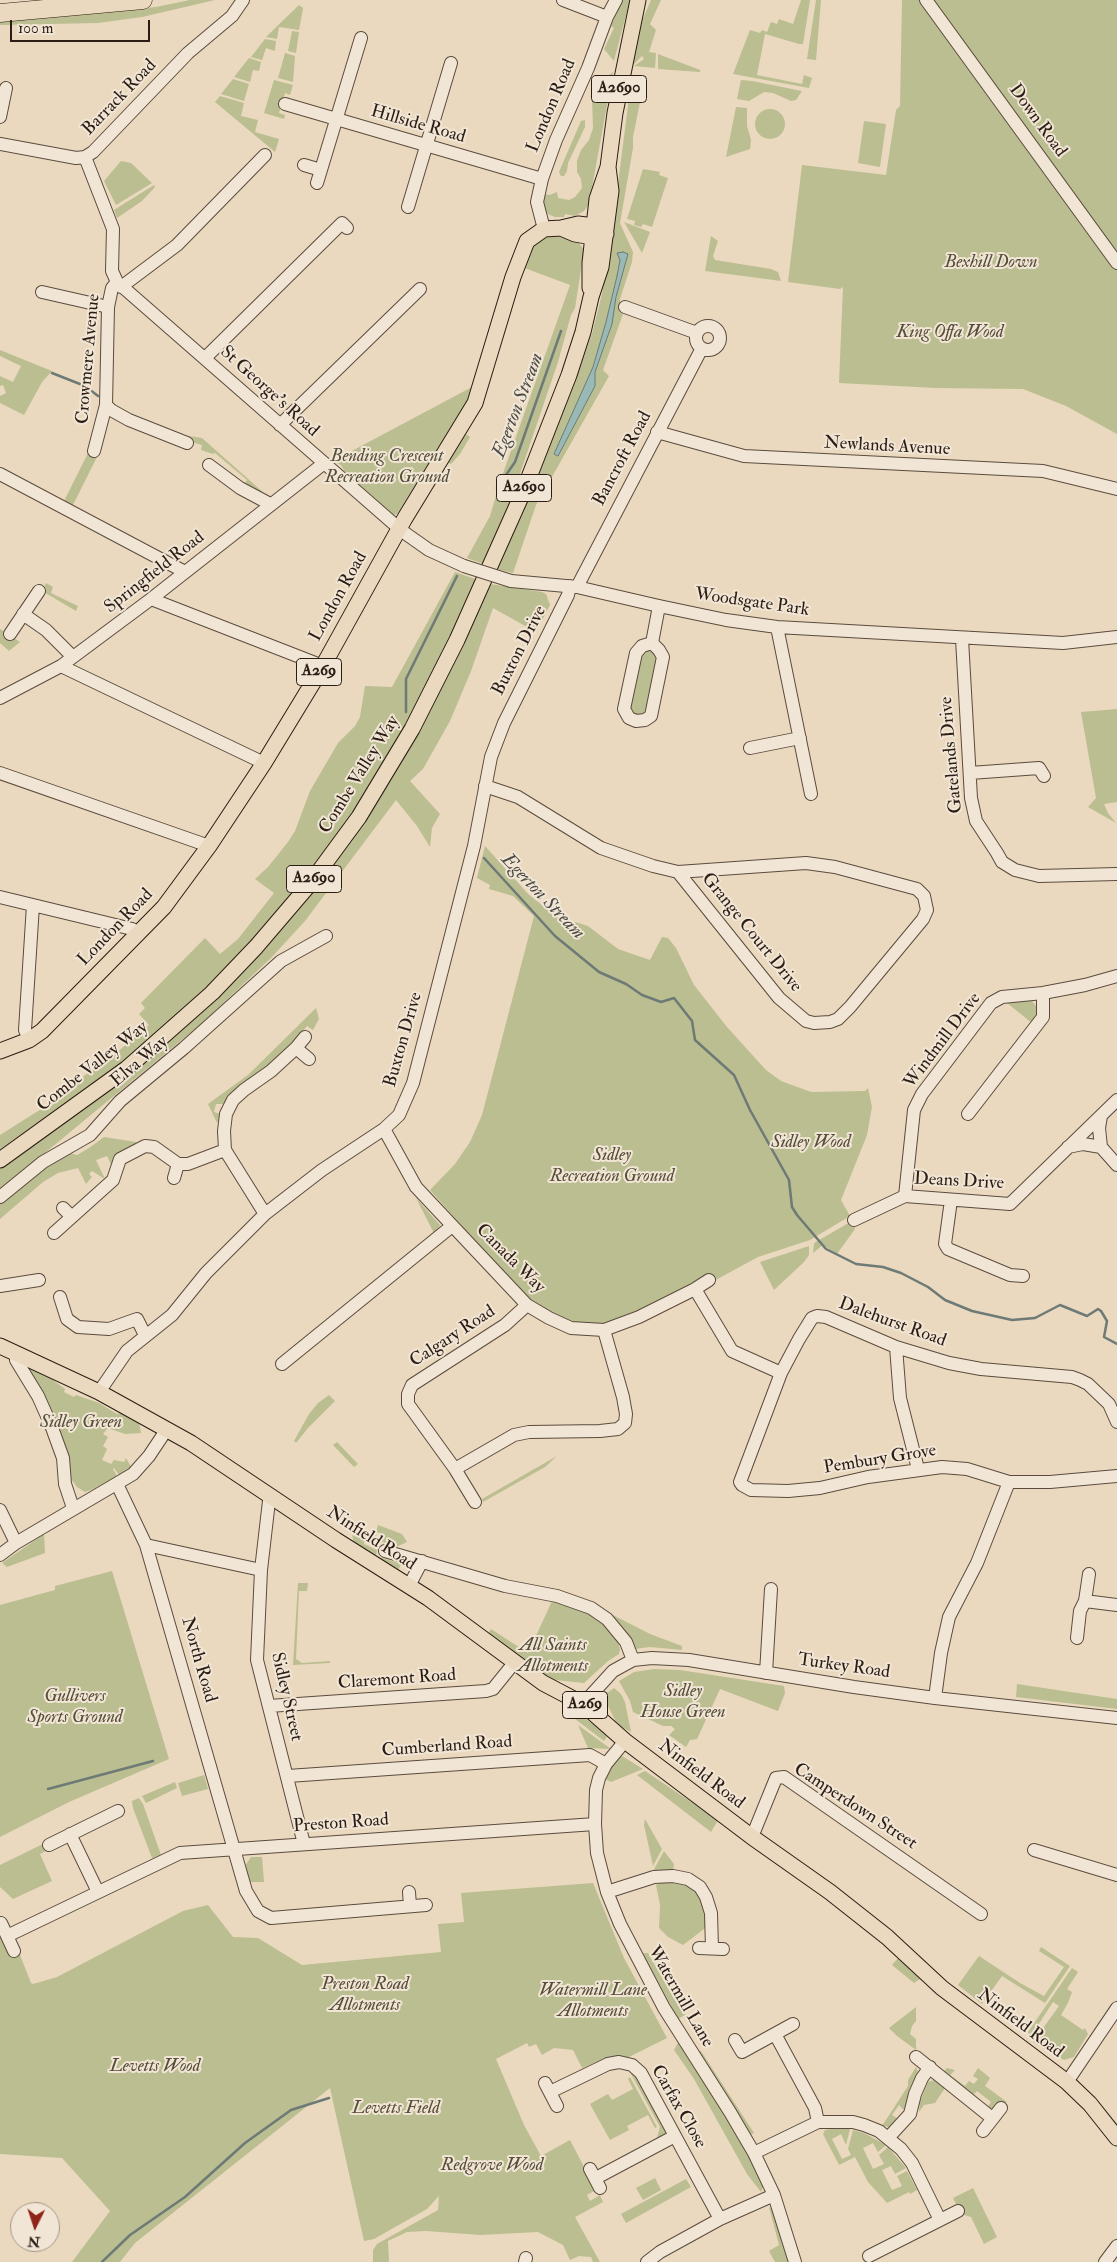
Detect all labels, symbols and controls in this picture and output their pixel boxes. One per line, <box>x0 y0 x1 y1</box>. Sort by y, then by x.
scale bar <box>12 10 152 42</box>
text: 100 m <box>18 19 53 38</box>
street label: Barrack Road <box>78 56 162 140</box>
street label: London Road <box>523 56 581 156</box>
road number: A2690 <box>592 76 646 102</box>
street label: Down Road <box>1003 80 1071 162</box>
street label: Hillside Road <box>368 101 468 149</box>
park label: Bexhill Down <box>944 252 1038 274</box>
street label: Crowmere Avenue <box>73 293 105 425</box>
park label: King Offa Wood <box>896 322 1004 344</box>
street label: St George's Road <box>215 342 323 442</box>
water label: Egerton Stream <box>489 350 549 462</box>
street label: Bancroft Road <box>589 408 657 510</box>
street label: Newlands Avenue <box>823 433 951 461</box>
park label: Bending Crescent Recreation Ground <box>325 446 449 488</box>
road number: A2690 <box>496 474 552 502</box>
street label: Springfield Road <box>101 527 209 619</box>
street label: London Road <box>305 548 373 646</box>
street label: Woodsgate Park <box>693 584 811 622</box>
street label: Buxton Drive <box>488 603 552 699</box>
road number: A269 <box>296 659 342 686</box>
street label: Gatelands Drive <box>936 696 968 814</box>
street label: Combe Valley Way <box>315 712 405 838</box>
water label: Egerton Stream <box>495 849 589 945</box>
road number: A2690 <box>286 866 342 892</box>
street label: Grange Court Drive <box>696 869 806 997</box>
street label: London Road <box>74 885 158 971</box>
street label: Windmill Drive <box>900 989 986 1093</box>
street label: Buxton Drive <box>380 990 428 1090</box>
street label: Combe Valley Way <box>33 1017 153 1117</box>
street label: Elva Way <box>107 1032 173 1092</box>
park label: Sidley Wood <box>771 1132 851 1154</box>
park label: Sidley Recreation Ground <box>550 1145 674 1188</box>
street label: Deans Drive <box>913 1169 1005 1195</box>
street label: Canada Way <box>471 1220 549 1298</box>
street label: Dalehurst Road <box>835 1294 949 1352</box>
street label: Calgary Road <box>406 1301 500 1373</box>
park label: Sidley Green <box>40 1412 122 1434</box>
street label: Pembury Grove <box>822 1440 938 1480</box>
street label: Ninfield Road <box>322 1502 420 1576</box>
street label: North Road <box>176 1615 220 1705</box>
park label: All Saints Allotments <box>518 1635 588 1678</box>
street label: Sidley Street <box>265 1650 307 1744</box>
street label: Turkey Road <box>797 1650 891 1684</box>
street label: Claremont Road <box>337 1665 457 1695</box>
park label: Sidley House Green <box>641 1681 725 1724</box>
park label: Gullivers Sports Ground <box>27 1686 123 1728</box>
road number: A269 <box>562 1692 608 1718</box>
street label: Cumberland Road <box>381 1732 513 1762</box>
street label: Ninfield Road <box>654 1736 748 1814</box>
street label: Camperdown Street <box>789 1759 921 1855</box>
street label: Preston Road <box>292 1810 390 1838</box>
street label: Watermill Lane <box>642 1943 718 2051</box>
park label: Preston Road Allotments <box>321 1974 409 2016</box>
park label: Watermill Lane Allotments <box>539 1980 647 2022</box>
street label: Ninfield Road <box>973 1985 1067 2063</box>
park label: Levetts Wood <box>110 2056 200 2078</box>
street label: Carfax Close <box>646 2062 710 2152</box>
park label: Levetts Field <box>352 2098 440 2120</box>
park label: Redgrove Wood <box>441 2155 543 2177</box>
north arrow <box>10 2202 60 2252</box>
text: N <box>27 2233 41 2250</box>

